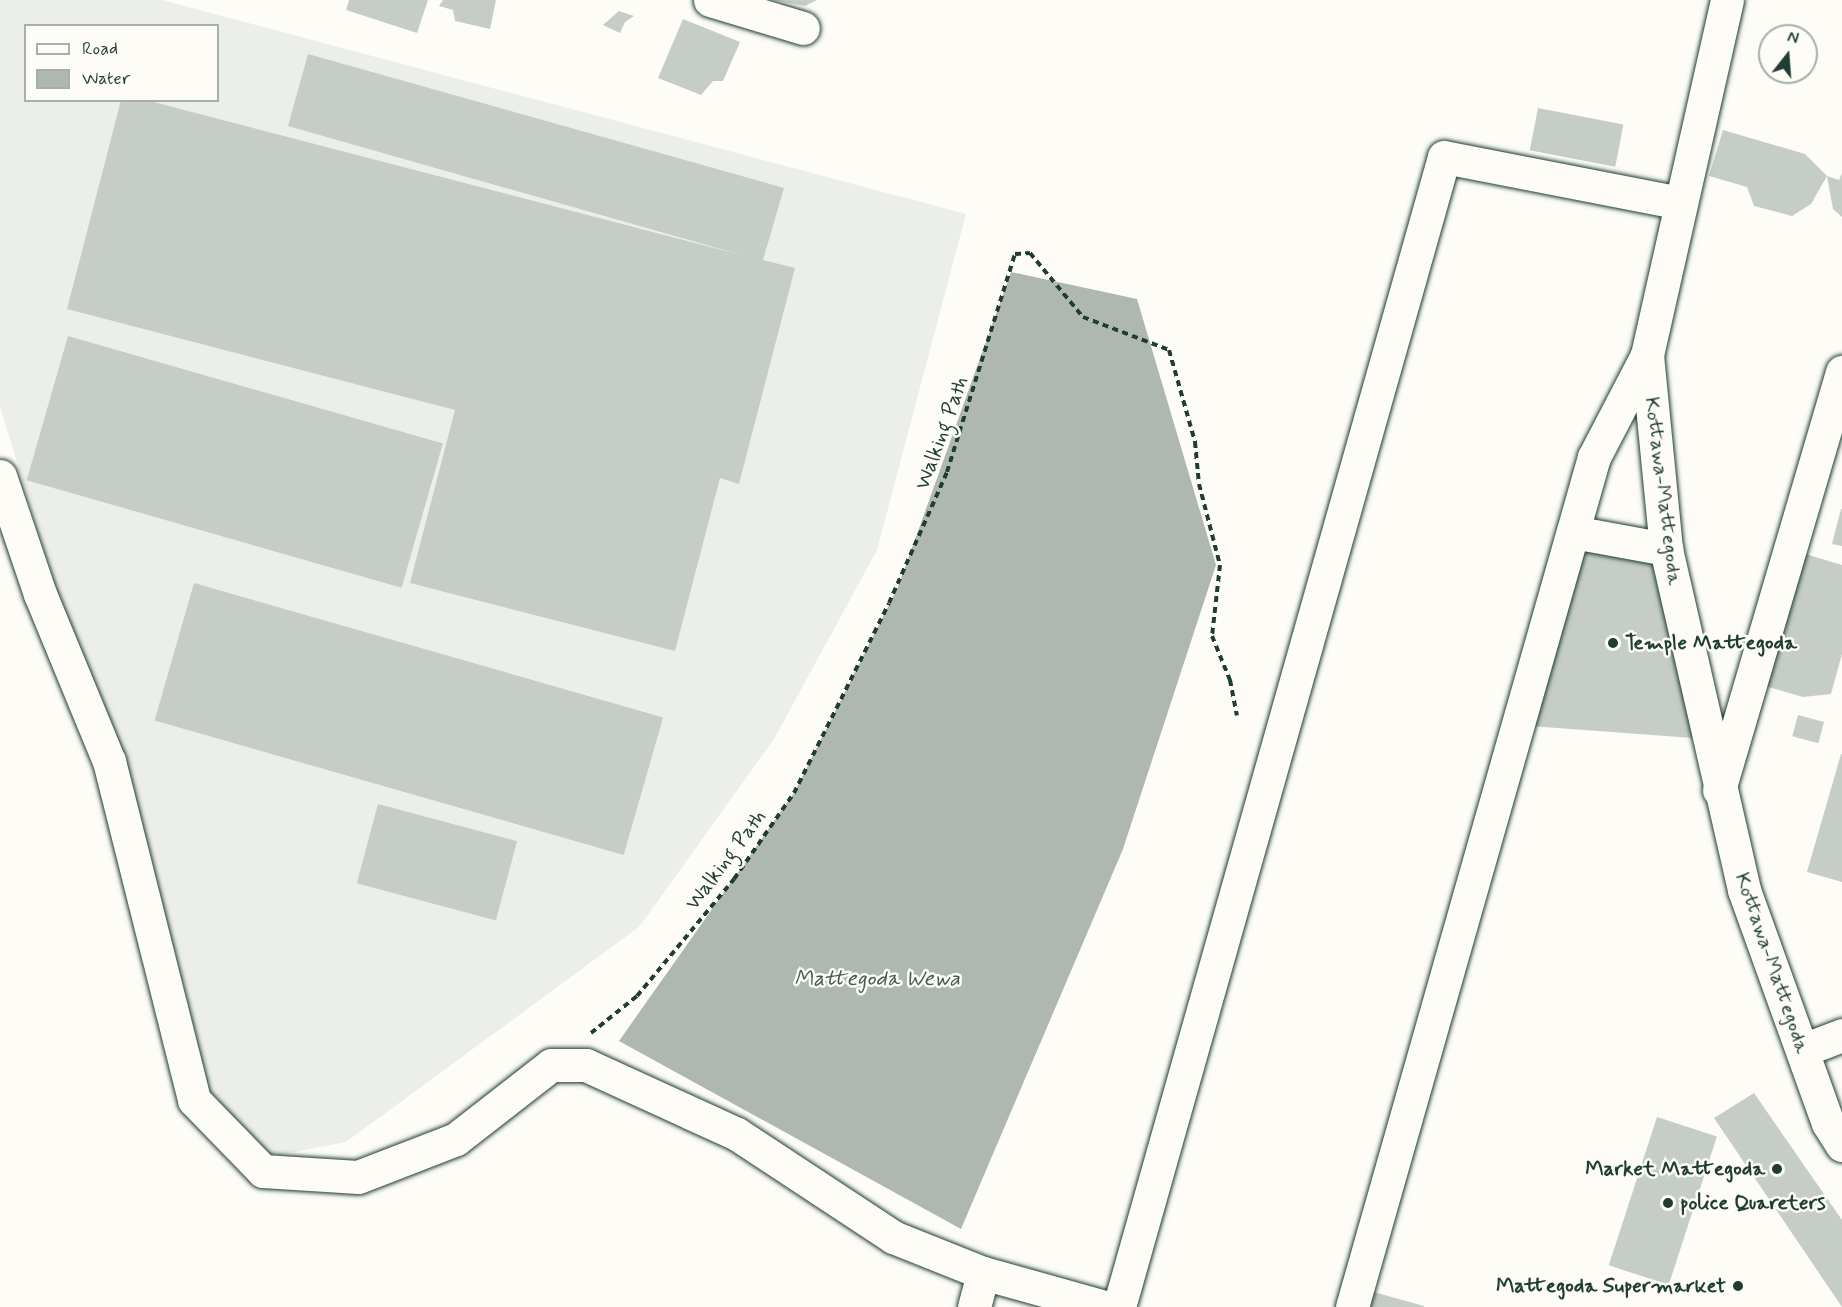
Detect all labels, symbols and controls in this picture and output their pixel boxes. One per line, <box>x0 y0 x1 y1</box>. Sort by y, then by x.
legend <box>24 24 219 102</box>
north arrow <box>1758 24 1818 84</box>
text: N <box>1785 27 1801 50</box>
text: Road <box>82 37 118 61</box>
text: Water <box>82 67 130 91</box>
street label: Walking Path <box>910 374 974 492</box>
street label: Kottawa-Mattegoda <box>1639 395 1687 587</box>
place label: Temple Mattegoda <box>1625 630 1794 656</box>
marker: Temple Mattegoda <box>1606 636 1620 650</box>
street label: Walking Path <box>681 806 771 914</box>
street label: Kottawa-Mattegoda <box>1729 869 1815 1057</box>
water label: Mattegoda Wewa <box>794 967 960 993</box>
place label: Market Mattegoda <box>1588 1156 1765 1182</box>
marker: Market Mattegoda <box>1770 1162 1784 1176</box>
place label: police Quareters <box>1680 1190 1824 1216</box>
marker: police Quareters <box>1661 1196 1675 1210</box>
place label: Mattegoda Supermarket <box>1499 1273 1726 1299</box>
marker: Mattegoda Supermarket <box>1731 1279 1745 1293</box>

